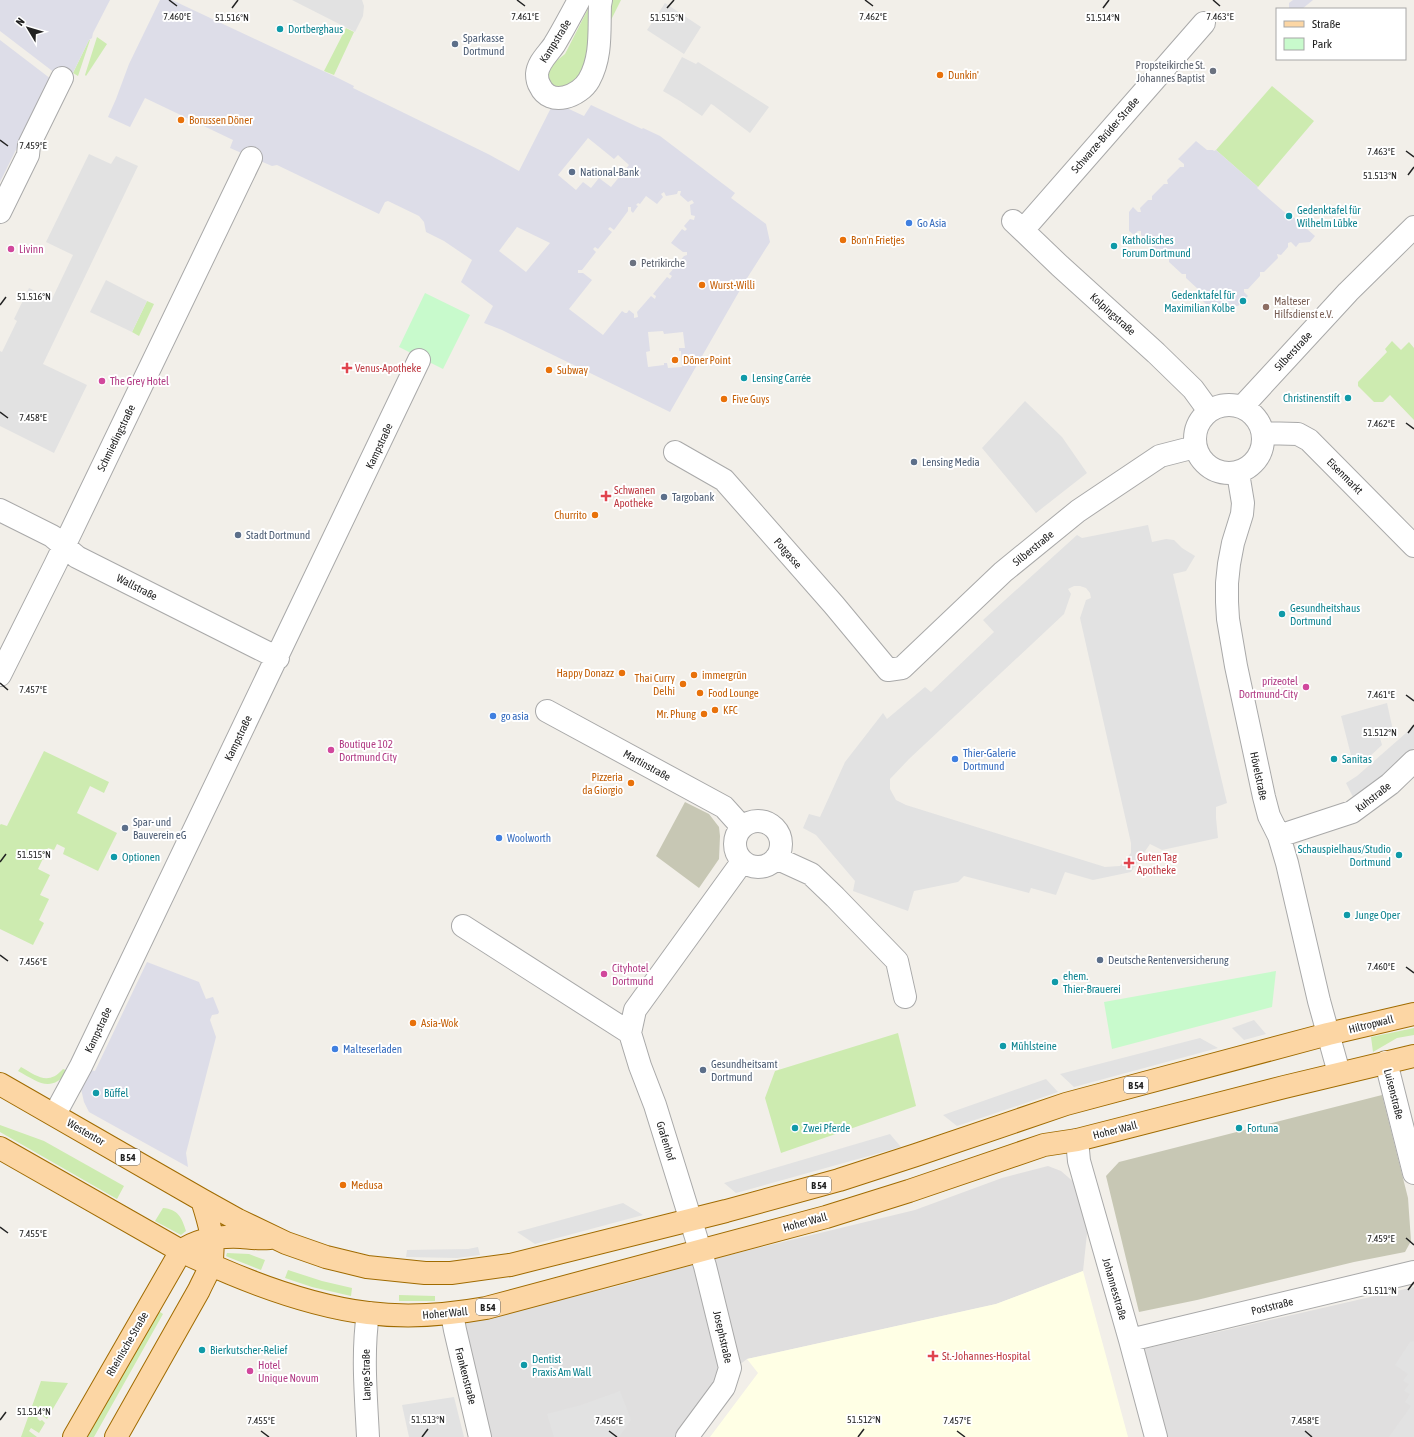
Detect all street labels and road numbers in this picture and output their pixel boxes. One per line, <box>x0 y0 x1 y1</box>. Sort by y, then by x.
street label: Kampstraße <box>537 17 573 65</box>
street label: Schwarze-Brüder-Straße <box>1069 95 1141 175</box>
street label: Kolpingstraße <box>1088 291 1138 337</box>
street label: Silberstraße <box>1272 329 1314 373</box>
street label: Schmiedingstraße <box>95 403 137 473</box>
street label: Kampstraße <box>363 421 395 471</box>
street label: Eisenmarkt <box>1325 456 1365 496</box>
street label: Silberstraße <box>1010 528 1056 568</box>
street label: Potgasse <box>772 535 804 571</box>
street label: Wallstraße <box>115 572 159 602</box>
street label: Kampstraße <box>222 713 254 763</box>
street label: Martinstraße <box>621 747 673 783</box>
street label: Hövelstraße <box>1248 751 1270 801</box>
street label: Kuhstraße <box>1353 780 1393 814</box>
street label: Kampstraße <box>82 1005 114 1055</box>
street label: Hiltropwall <box>1347 1013 1395 1035</box>
street label: Luisenstraße <box>1382 1067 1406 1121</box>
road number: B 54 <box>1124 1077 1148 1093</box>
street label: Westentor <box>65 1116 108 1148</box>
street label: Hoher Wall <box>1092 1119 1138 1141</box>
street label: Grafenhof <box>654 1120 678 1162</box>
road number: B 54 <box>116 1149 140 1165</box>
road number: B 54 <box>807 1177 831 1193</box>
street label: Hoher Wall <box>782 1210 828 1234</box>
street label: Johannesstraße <box>1100 1257 1130 1321</box>
street label: Poststraße <box>1250 1295 1294 1317</box>
road number: B 54 <box>476 1299 500 1315</box>
street label: Hoher Wall <box>422 1305 468 1321</box>
street label: Rheinische Straße <box>104 1310 150 1378</box>
street label: Josephstraße <box>711 1310 735 1364</box>
street label: Frankenstraße <box>453 1346 479 1406</box>
street label: Lange Straße <box>360 1349 372 1401</box>

